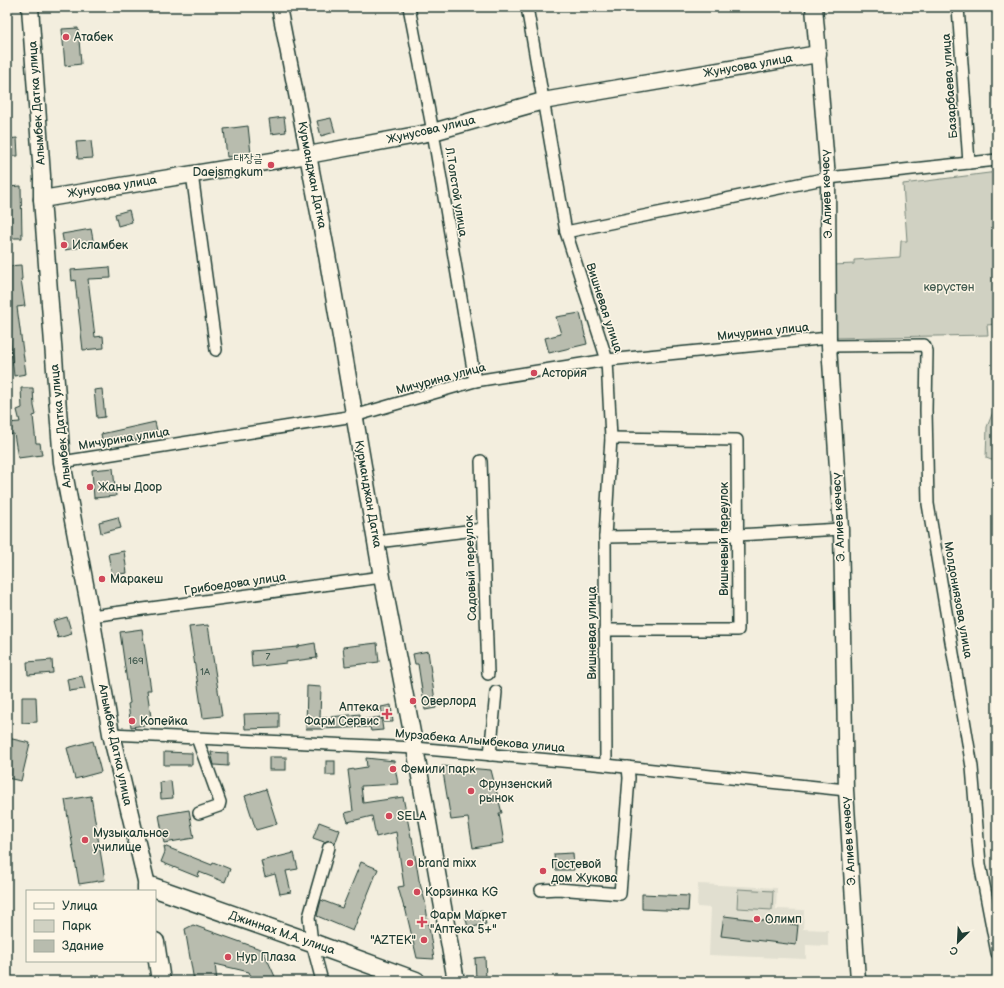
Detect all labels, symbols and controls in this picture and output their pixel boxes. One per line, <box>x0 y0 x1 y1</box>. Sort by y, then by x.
place label: Атабек <box>73 30 114 45</box>
marker: Атабек <box>61 32 71 42</box>
street label: Базарбаева улица <box>939 33 961 139</box>
street label: Алымбек Датка улица <box>25 40 49 167</box>
street label: Жунусова улица <box>702 51 794 81</box>
street label: Жунусова улица <box>385 113 477 147</box>
street label: Курманджан Датка <box>294 120 330 230</box>
street label: Л.Толстой улица <box>441 145 471 238</box>
street label: Э. Алиев көчөсү <box>818 149 836 239</box>
place label: 대장금 Daejsmgkum <box>192 151 263 180</box>
marker: 대장금 Daejsmgkum <box>266 160 276 170</box>
street label: Жунусова улица <box>66 173 158 201</box>
place label: Исламбек <box>72 238 129 253</box>
marker: Исламбек <box>59 240 69 250</box>
street label: Вишневая улица <box>582 261 626 355</box>
park label: көрүстөн <box>923 280 975 295</box>
street label: Мичурина улица <box>716 320 810 344</box>
street label: Мичурина улица <box>394 360 488 398</box>
street label: Алымбек Датка улица <box>47 363 75 490</box>
place label: Астория <box>541 366 587 381</box>
marker: Астория <box>529 368 539 378</box>
street label: Мичурина улица <box>77 424 171 454</box>
street label: Курманджан Датка <box>351 439 385 549</box>
street label: Э. Алиев көчөсү <box>829 472 849 562</box>
place label: Жаны Доор <box>98 480 162 495</box>
street label: Вишневый переулок <box>717 481 732 596</box>
marker: Жаны Доор <box>85 482 95 492</box>
street label: Садовый переулок <box>462 514 480 621</box>
street label: Молдониязова улица <box>940 540 976 660</box>
street label: Грибоедова улица <box>183 569 287 599</box>
place label: Маракеш <box>110 572 163 587</box>
marker: Маракеш <box>97 574 107 584</box>
street label: Вишневая улица <box>585 586 600 680</box>
house number: 7 <box>266 651 271 663</box>
house number: 169 <box>128 655 144 667</box>
house number: 1А <box>200 666 211 678</box>
street label: Алымбек Датка улица <box>95 682 135 807</box>
place label: Оверлорд <box>421 694 477 709</box>
marker: Оверлорд <box>408 696 418 706</box>
place label: Аптека Фарм Сервис <box>304 700 379 729</box>
marker: Аптека Фарм Сервис <box>382 709 392 719</box>
place label: Копейка <box>140 714 188 729</box>
marker: Копейка <box>127 716 137 726</box>
street label: Мурзабека Алымбекова улица <box>394 726 566 756</box>
place label: Фемили парк <box>401 762 476 777</box>
marker: Фемили парк <box>388 764 398 774</box>
place label: Фрунзенский рынок <box>479 777 553 806</box>
marker: Фрунзенский рынок <box>466 786 476 796</box>
street label: Э. Алиев көчөсү <box>838 796 860 886</box>
place label: SELA <box>397 809 427 824</box>
marker: SELA <box>384 811 394 821</box>
place label: Музыкальное училище <box>93 826 169 855</box>
marker: Музыкальное училище <box>80 835 90 845</box>
place label: brand mixx <box>418 856 477 871</box>
place label: Гостевой дом Жукова <box>551 857 618 886</box>
marker: brand mixx <box>405 858 415 868</box>
marker: Гостевой дом Жукова <box>538 866 548 876</box>
place label: Корзинка KG <box>425 885 498 900</box>
marker: Корзинка KG <box>412 887 422 897</box>
legend <box>26 890 156 962</box>
text: Улица <box>62 899 98 914</box>
street label: Джиннах М.А. улица <box>227 908 337 958</box>
place label: Фарм Маркет "Аптека 5+" <box>430 908 507 937</box>
place label: Олимп <box>765 912 802 927</box>
marker: Олимп <box>752 914 762 924</box>
marker: Фарм Маркет "Аптека 5+" <box>417 917 427 927</box>
text: Парк <box>62 919 92 934</box>
north arrow <box>938 922 978 962</box>
place label: "AZTEK" <box>370 933 416 948</box>
marker: "AZTEK" <box>419 935 429 945</box>
text: Здание <box>62 939 104 954</box>
text: С <box>948 943 960 958</box>
place label: Нур Плаза <box>236 950 296 965</box>
marker: Нур Плаза <box>223 952 233 962</box>

